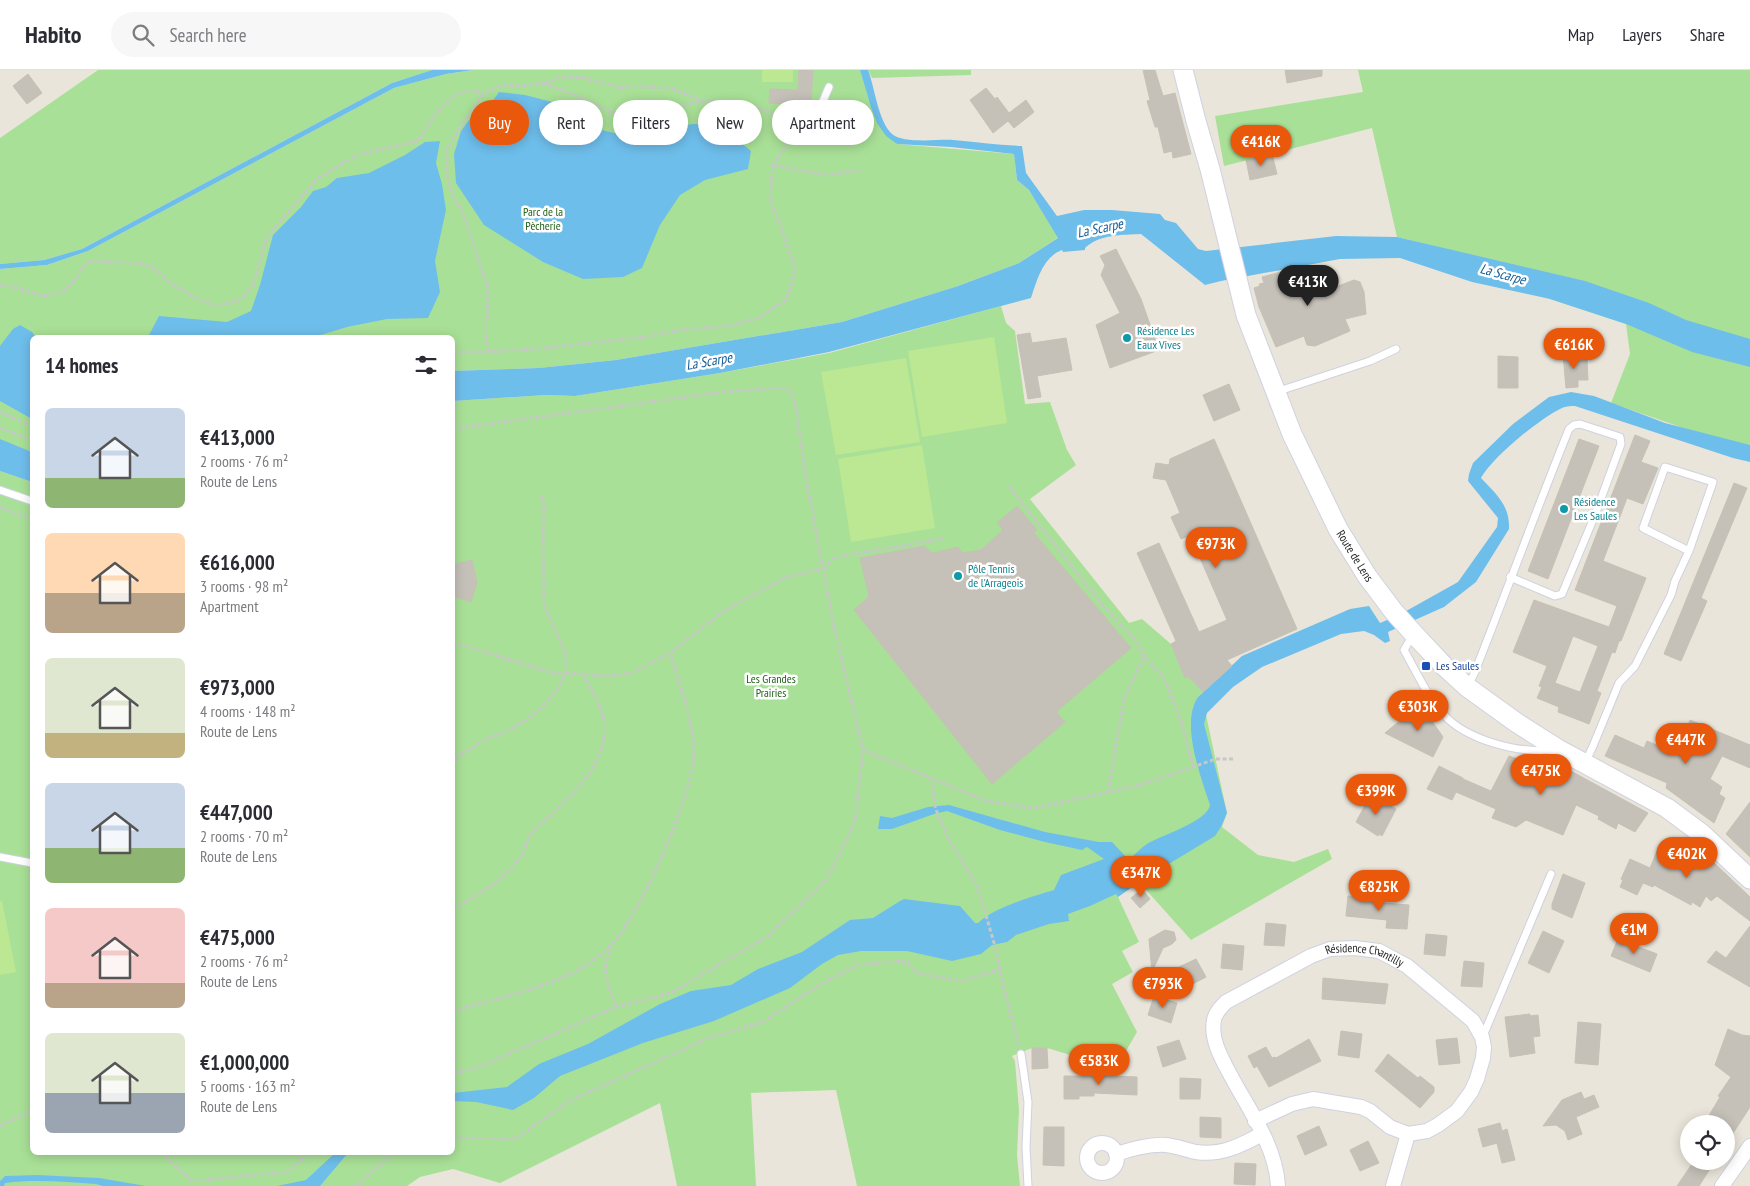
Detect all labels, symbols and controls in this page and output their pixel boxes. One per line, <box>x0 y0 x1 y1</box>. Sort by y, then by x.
search box <box>111 12 461 57</box>
text: Habito <box>25 19 81 50</box>
icon: search <box>129 21 157 49</box>
text: Search here <box>169 23 247 47</box>
text: Map <box>1568 23 1594 46</box>
text: Layers <box>1622 23 1662 46</box>
text: Share <box>1690 23 1725 46</box>
chip: Buy <box>470 100 529 145</box>
chip: Rent <box>539 100 603 145</box>
chip: Filters <box>613 100 688 145</box>
chip: New <box>698 100 762 145</box>
chip: Apartment <box>772 100 874 145</box>
pin: €416K <box>1226 124 1296 167</box>
text: €416K <box>1242 131 1280 151</box>
park label: Parc de la Pècherie <box>523 204 563 233</box>
water label: La Scarpe <box>1075 214 1126 242</box>
water label: La Scarpe <box>1478 259 1529 289</box>
pin: €413K <box>1273 264 1343 307</box>
text: €413K <box>1289 271 1327 291</box>
place label: Résidence Les Eaux Vives <box>1137 323 1194 352</box>
pin: €616K <box>1539 328 1609 370</box>
marker: Résidence Les Eaux Vives <box>1121 332 1133 344</box>
text: €616K <box>1555 334 1593 354</box>
water label: La Scarpe <box>685 348 735 374</box>
icon: filters <box>412 351 440 379</box>
text: 14 homes <box>45 352 118 379</box>
text: €413,000 <box>200 424 275 451</box>
icon: home <box>85 428 145 488</box>
text: 2 rooms · 76 m² <box>200 451 288 471</box>
text: Route de Lens <box>200 471 277 491</box>
place label: Résidence Les Saules <box>1574 494 1617 523</box>
marker: Résidence Les Saules <box>1558 503 1570 515</box>
pin: €973K <box>1181 526 1251 569</box>
street label: Route de Lens <box>1334 527 1377 585</box>
text: €973K <box>1197 533 1235 553</box>
text: €616,000 <box>200 549 275 576</box>
icon: home <box>85 553 145 613</box>
place label: Pôle Tennis de l'Arrageois <box>968 561 1023 590</box>
marker: Pôle Tennis de l'Arrageois <box>952 570 964 582</box>
text: 3 rooms · 98 m² <box>200 576 288 596</box>
text: Apartment <box>200 596 259 616</box>
place label: Les Saules <box>1436 658 1479 673</box>
marker: Les Saules <box>1420 660 1432 672</box>
park label: Les Grandes Prairies <box>746 671 796 700</box>
text: €973,000 <box>200 674 275 701</box>
icon: home <box>85 678 145 738</box>
pin: €303K <box>1383 690 1453 732</box>
text: €303K <box>1399 696 1437 716</box>
text: 4 rooms · 148 m² <box>200 701 296 721</box>
text: Route de Lens <box>200 721 277 741</box>
pin: €447K <box>1651 722 1721 765</box>
text: €447K <box>1667 729 1705 749</box>
pin: €475K <box>1506 754 1576 796</box>
text: €475K <box>1522 760 1560 780</box>
pin: €399K <box>1341 774 1411 816</box>
text: €399K <box>1357 780 1395 800</box>
text: €447,000 <box>200 799 273 826</box>
icon: home <box>85 803 145 863</box>
text: 2 rooms · 70 m² <box>200 826 288 846</box>
pin: €402K <box>1652 836 1722 879</box>
text: €402K <box>1668 843 1706 863</box>
text: Route de Lens <box>200 846 277 866</box>
pin: €347K <box>1106 856 1176 898</box>
text: €347K <box>1122 862 1160 882</box>
pin: €825K <box>1344 870 1414 912</box>
text: €825K <box>1360 876 1398 896</box>
pin: €1M <box>1610 912 1658 955</box>
text: €1M <box>1621 919 1647 939</box>
text: €475,000 <box>200 924 275 951</box>
icon: home <box>85 928 145 988</box>
street label: Résidence Chantilly <box>1323 940 1407 970</box>
text: 2 rooms · 76 m² <box>200 951 288 971</box>
pin: €793K <box>1128 966 1198 1009</box>
text: Route de Lens <box>200 971 277 991</box>
text: €793K <box>1144 973 1182 993</box>
pin: €583K <box>1064 1044 1134 1086</box>
text: €1,000,000 <box>200 1049 289 1076</box>
text: €583K <box>1080 1050 1118 1070</box>
icon: home <box>85 1053 145 1113</box>
text: 5 rooms · 163 m² <box>200 1076 296 1096</box>
text: Route de Lens <box>200 1096 277 1116</box>
map controls <box>1680 1115 1735 1170</box>
button: locate <box>1680 1115 1735 1170</box>

